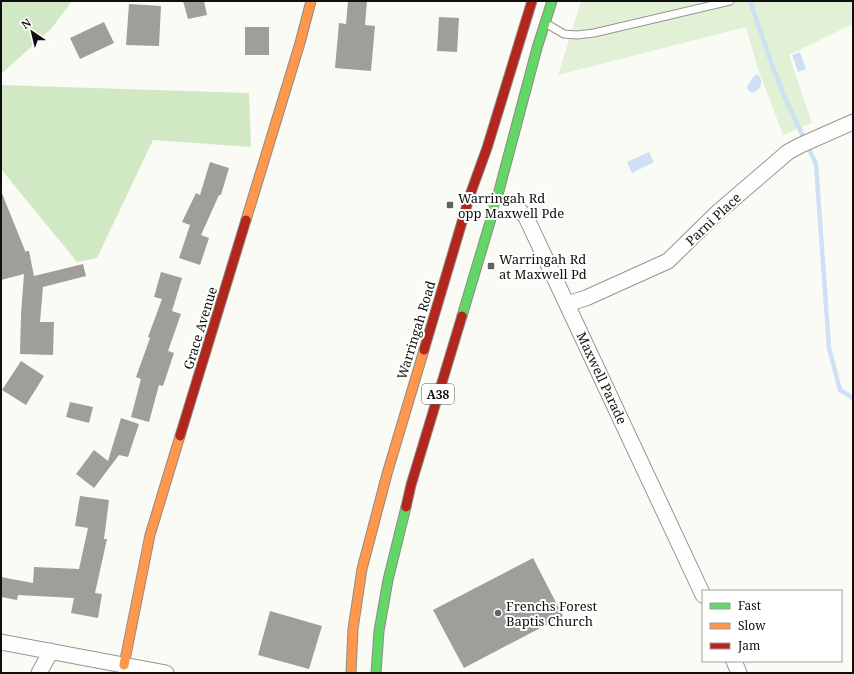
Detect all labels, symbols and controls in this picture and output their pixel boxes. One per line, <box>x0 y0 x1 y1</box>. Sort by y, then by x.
north arrow <box>12 12 52 52</box>
text: N <box>18 15 34 32</box>
place label: Warringah Rd opp Maxwell Pde <box>458 189 564 222</box>
street label: Parni Place <box>681 189 745 249</box>
marker: Warringah Rd opp Maxwell Pde <box>445 200 455 210</box>
place label: Warringah Rd at Maxwell Pd <box>499 250 587 283</box>
marker: Warringah Rd at Maxwell Pd <box>486 261 496 271</box>
street label: Warringah Road <box>392 279 440 381</box>
street label: Grace Avenue <box>179 284 221 372</box>
street label: Maxwell Parade <box>573 329 631 427</box>
road number: A38 <box>422 384 454 404</box>
legend <box>702 590 842 662</box>
place label: Frenchs Forest Baptis Church <box>506 597 598 630</box>
text: Fast <box>738 597 761 614</box>
marker: Frenchs Forest Baptis Church <box>493 608 503 618</box>
text: Slow <box>738 617 766 634</box>
text: Jam <box>737 637 760 654</box>

